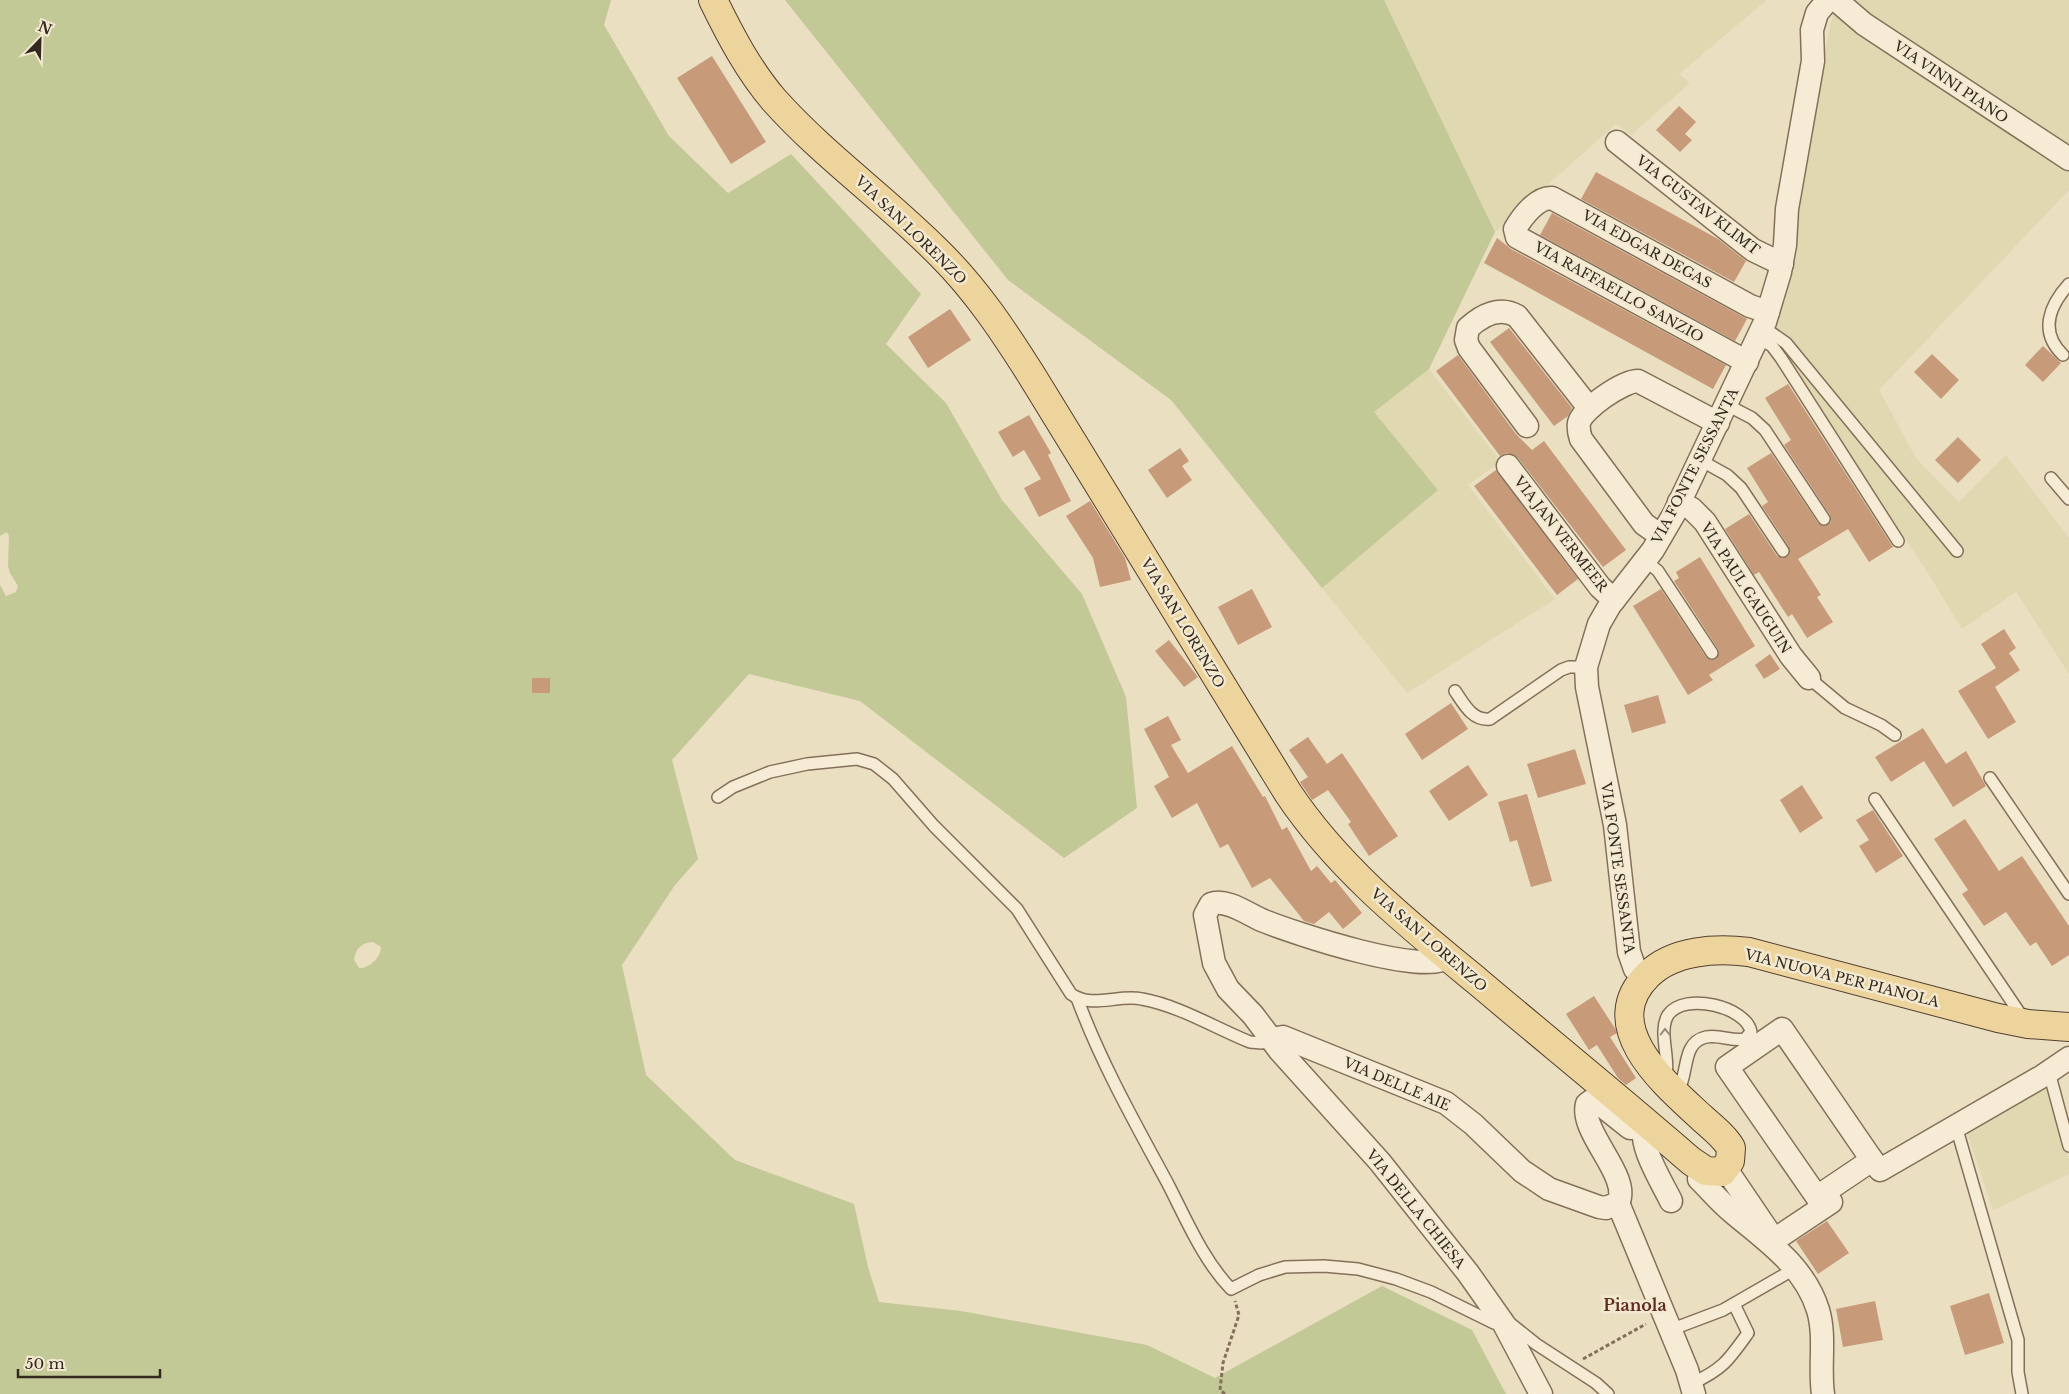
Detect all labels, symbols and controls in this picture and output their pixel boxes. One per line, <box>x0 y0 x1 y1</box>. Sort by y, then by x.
north arrow <box>15 15 65 65</box>
text: N <box>36 17 55 39</box>
street label: VIA VINNI PIANO <box>1889 36 2012 127</box>
street label: VIA GUSTAV KLIMT <box>1632 151 1763 259</box>
street label: VIA SAN LORENZO <box>851 171 971 288</box>
street label: VIA EDGAR DEGAS <box>1578 205 1715 292</box>
street label: VIA RAFFAELLO SANZIO <box>1530 237 1707 346</box>
street label: VIA FONTE SESSANTA <box>1647 385 1742 548</box>
street label: VIA JAN VERMEER <box>1510 472 1612 596</box>
street label: VIA PAUL GAUGUIN <box>1696 518 1795 657</box>
street label: VIA SAN LORENZO <box>1137 554 1229 691</box>
street label: VIA FONTE SESSANTA <box>1597 780 1639 955</box>
street label: VIA SAN LORENZO <box>1366 884 1491 995</box>
street label: VIA NUOVA PER PIANOLA <box>1742 945 1941 1011</box>
one-way arrow <box>1660 1028 1670 1036</box>
street label: VIA DELLE AIE <box>1340 1053 1453 1115</box>
street label: VIA DELLA CHIESA <box>1362 1145 1470 1272</box>
district label: Pianola <box>1603 1295 1667 1315</box>
scale bar <box>18 1346 160 1378</box>
text: 50 m <box>25 1354 65 1373</box>

